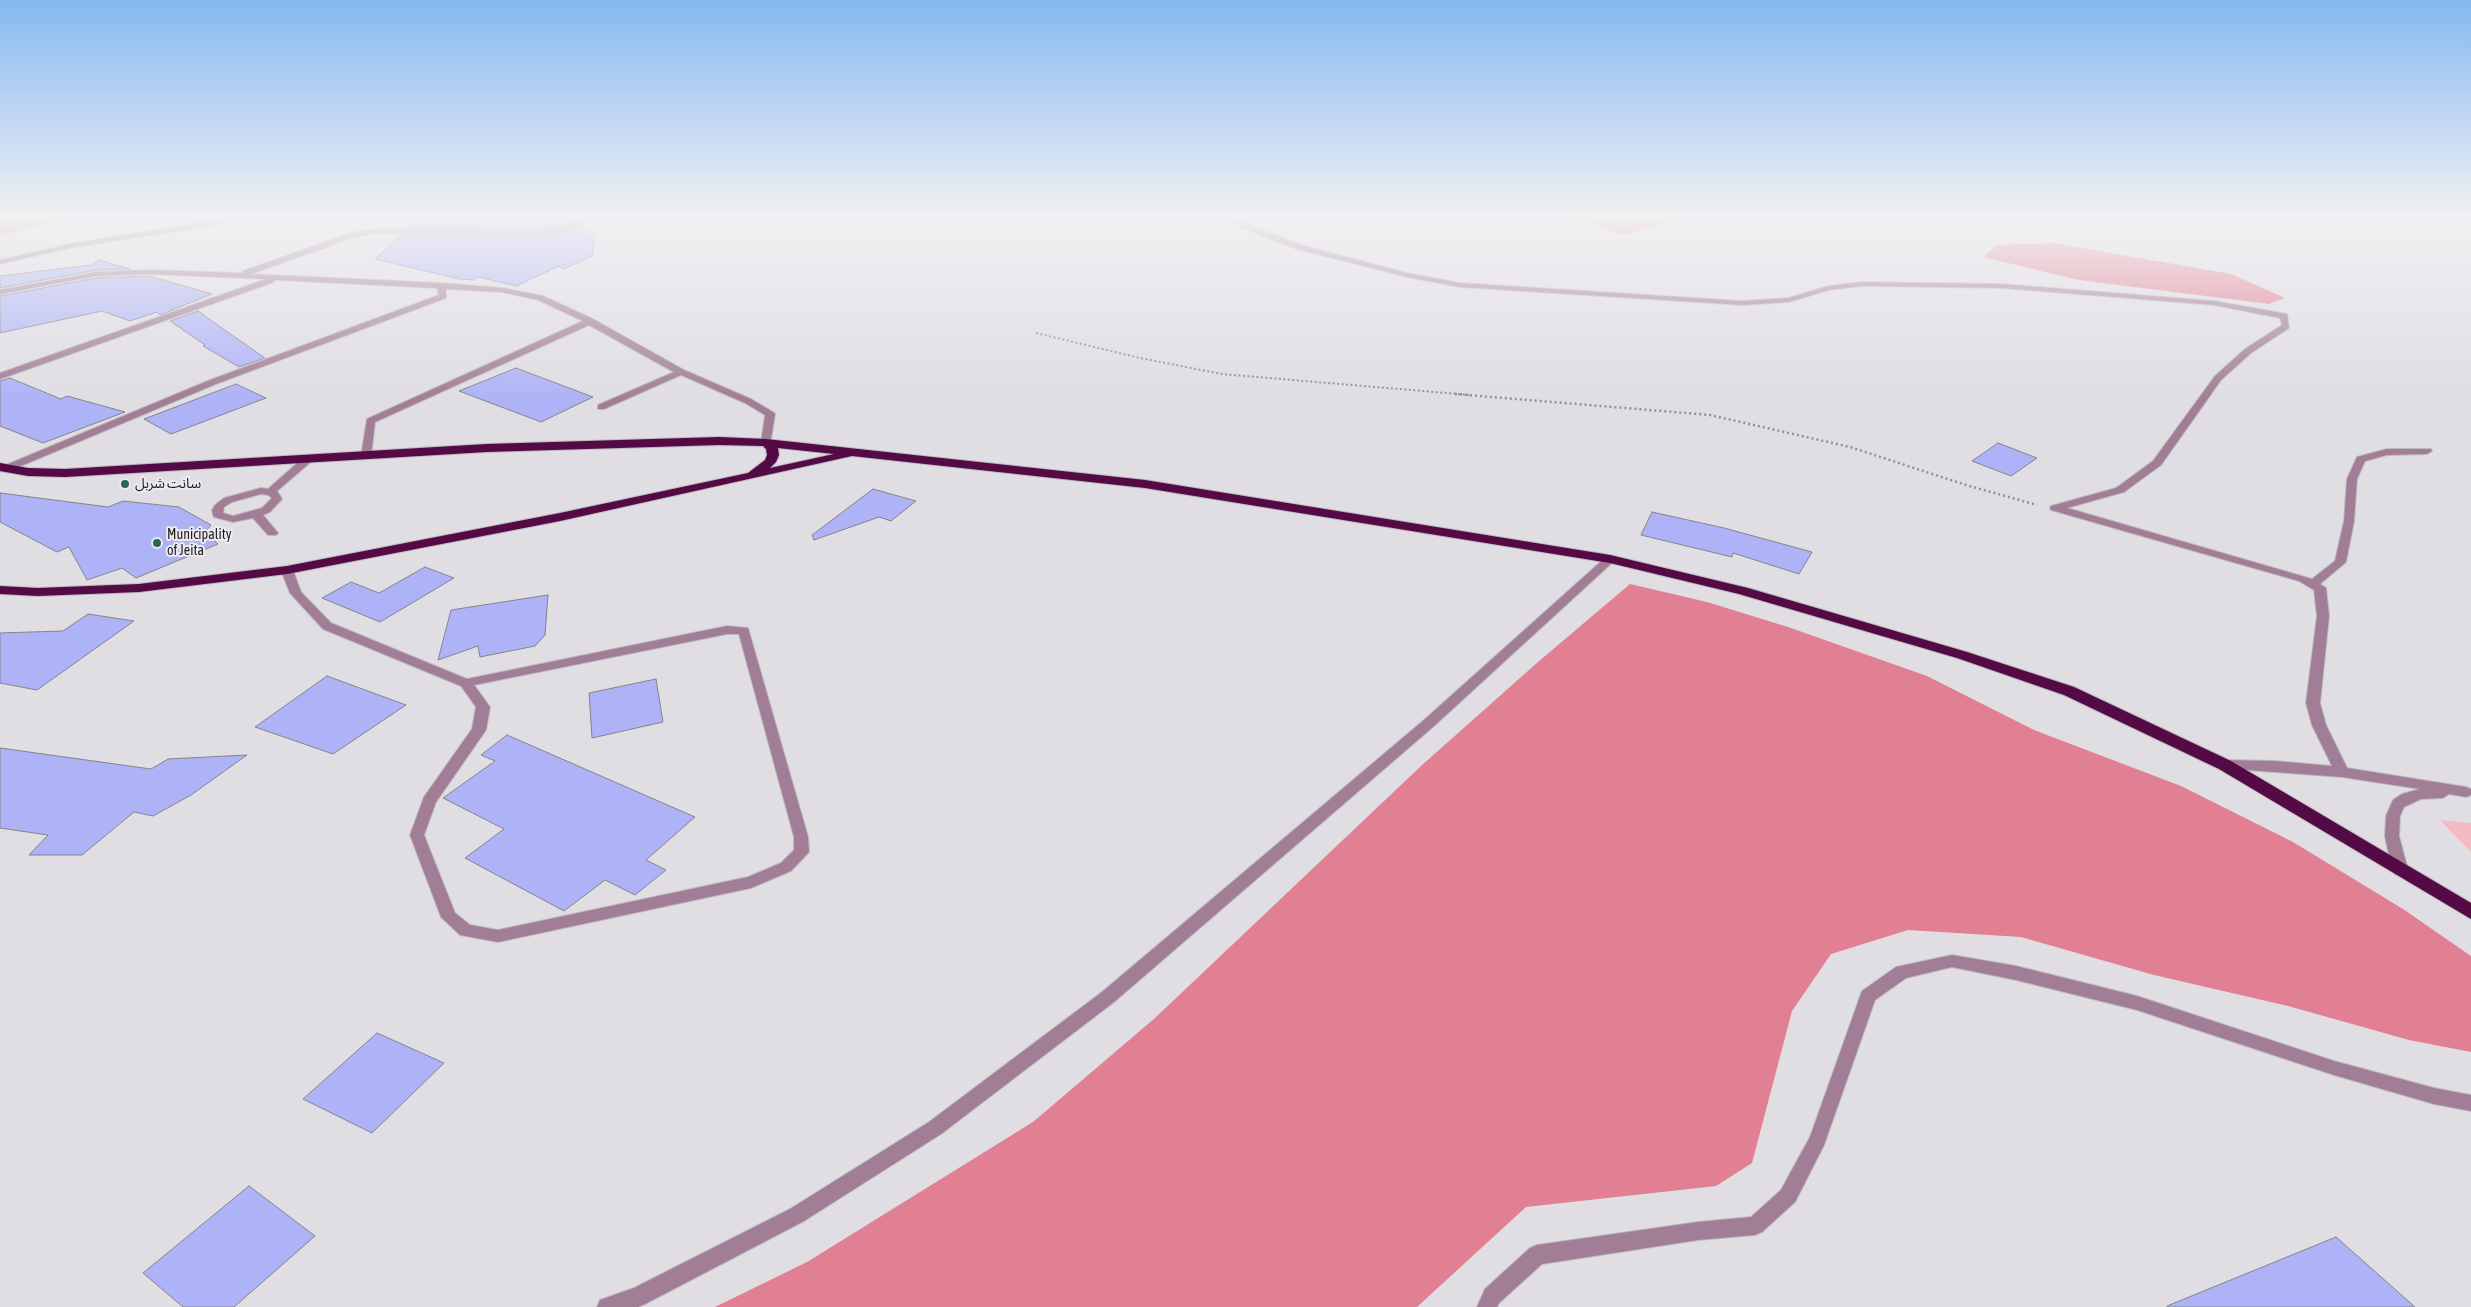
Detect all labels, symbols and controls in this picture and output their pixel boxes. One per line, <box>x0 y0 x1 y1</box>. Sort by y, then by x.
place label: سانت شربل <box>135 476 201 492</box>
marker: سانت شربل <box>119 478 131 490</box>
place label: Municipality of Jeita <box>167 527 231 560</box>
marker: Municipality of Jeita <box>151 537 163 549</box>

